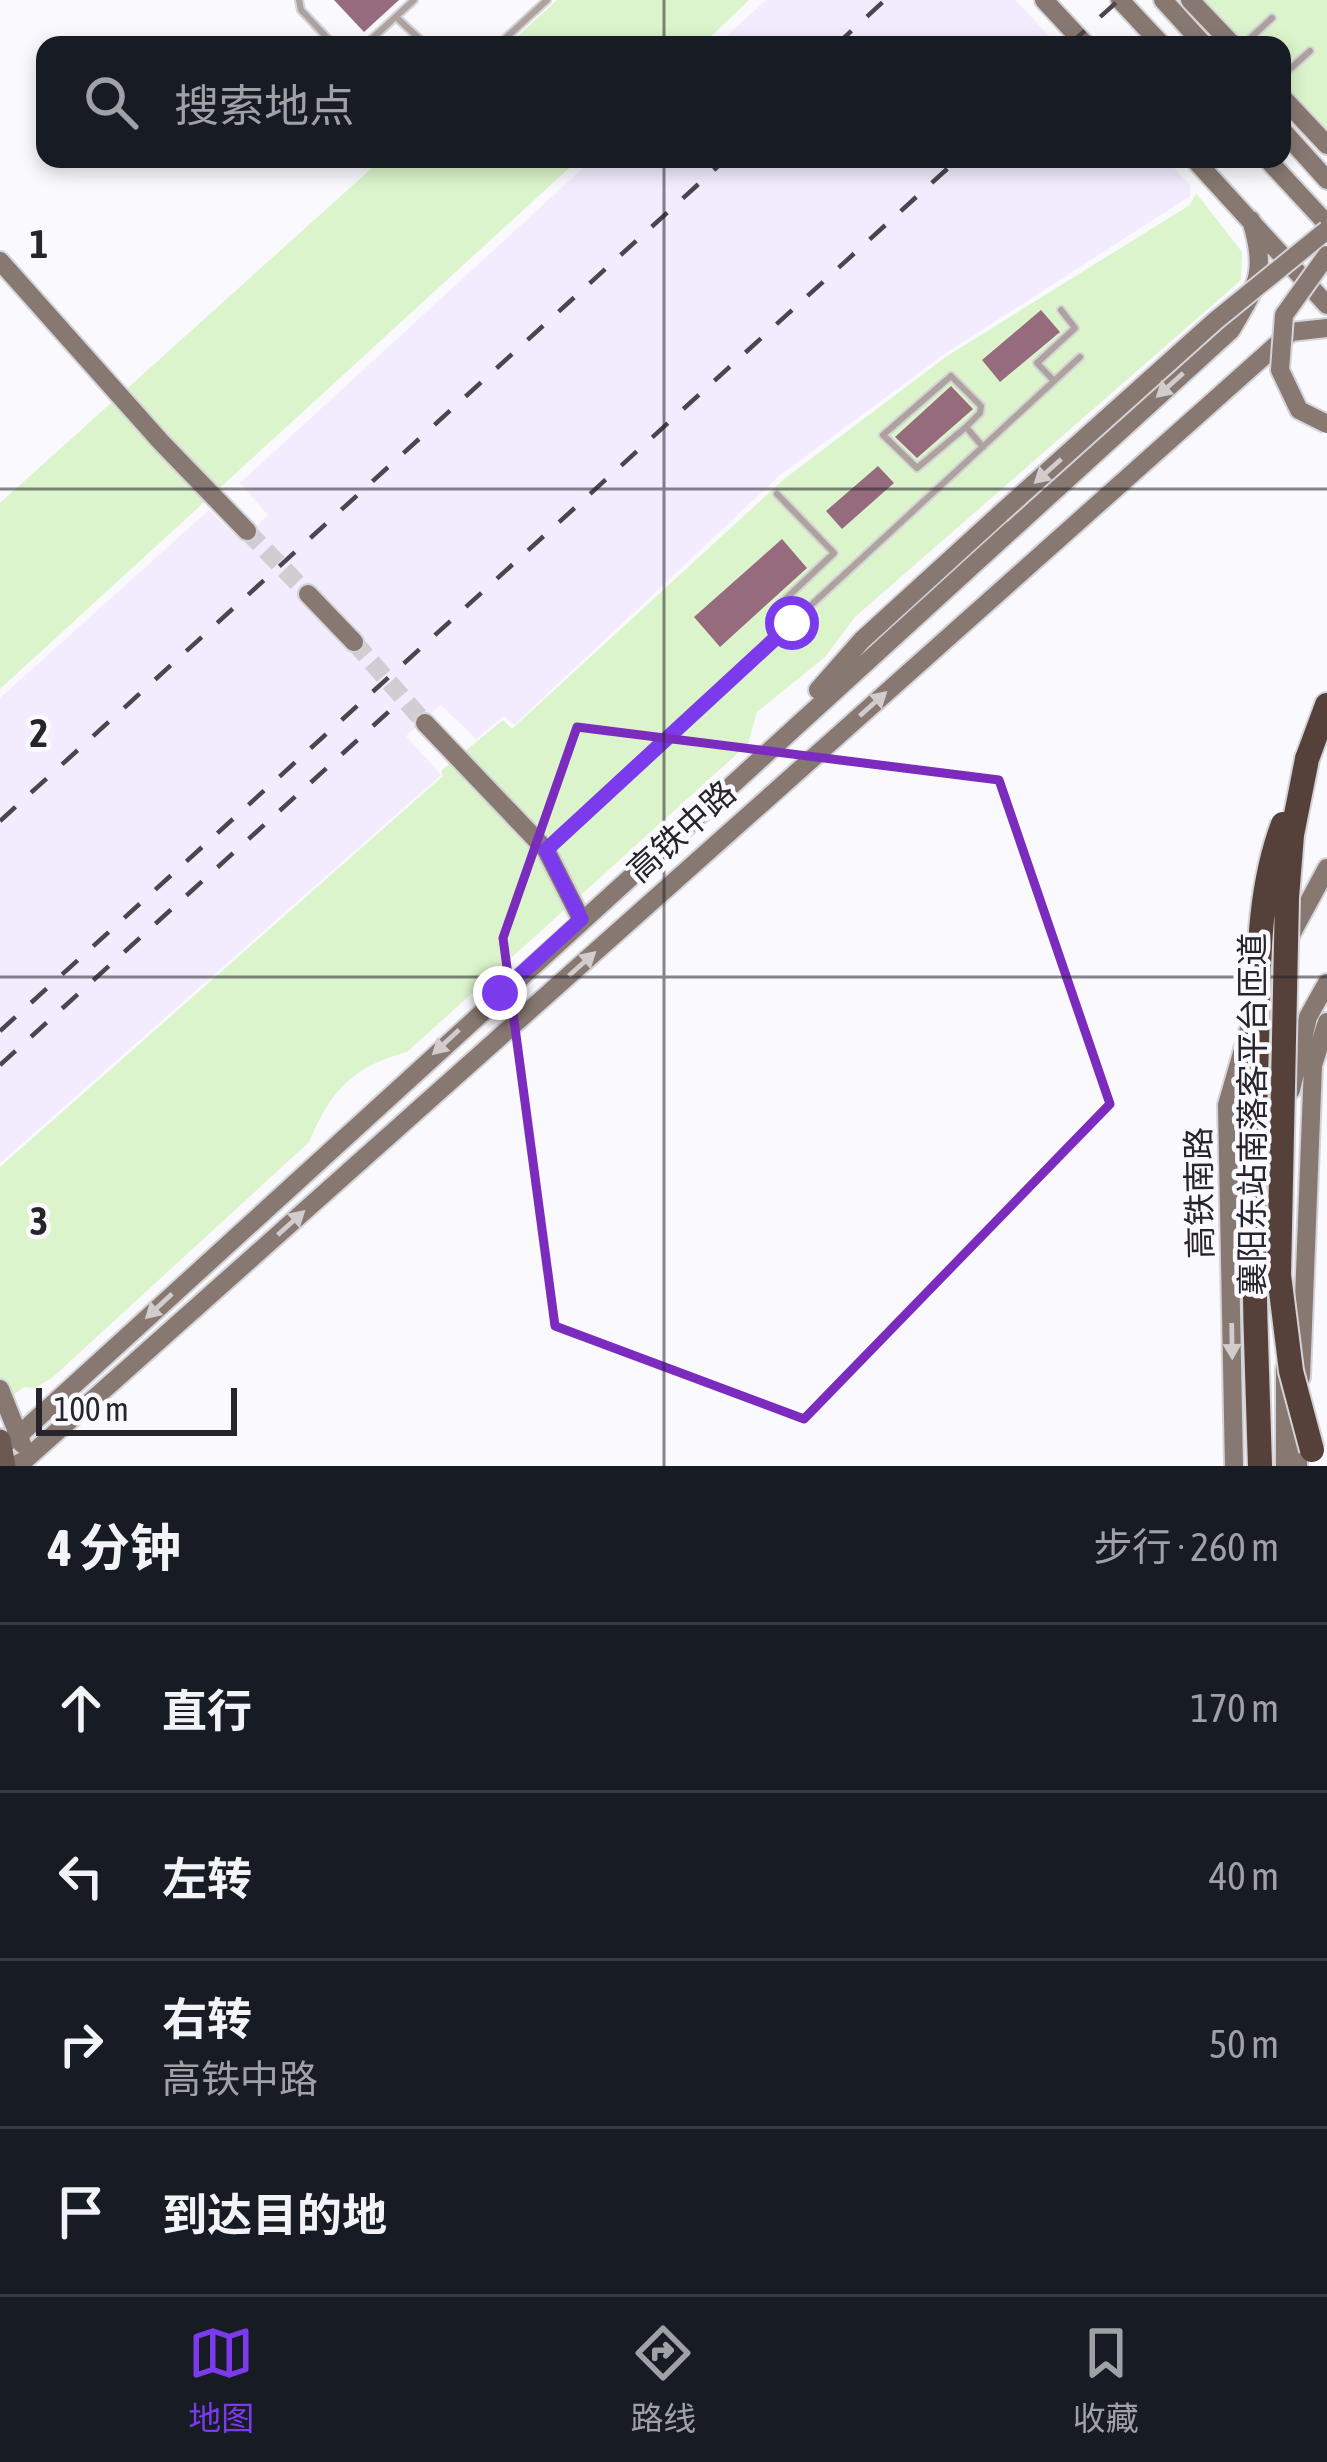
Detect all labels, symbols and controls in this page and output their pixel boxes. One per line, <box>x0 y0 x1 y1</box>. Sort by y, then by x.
search box <box>36 36 1291 168</box>
icon: search <box>78 69 144 135</box>
text: 搜索地点 <box>174 80 354 132</box>
text: 1 <box>30 222 48 266</box>
one-way arrow <box>1156 371 1185 398</box>
one-way arrow <box>1033 457 1062 484</box>
route start <box>765 596 819 650</box>
one-way arrow <box>858 691 888 718</box>
text: 2 <box>30 711 48 755</box>
street label: 高铁中路 <box>619 773 743 889</box>
street label: 襄阳东站南落客平台匝道 <box>1233 933 1271 1296</box>
one-way arrow <box>567 951 597 978</box>
route end <box>473 966 527 1020</box>
one-way arrow <box>432 1028 461 1056</box>
street label: 高铁南路 <box>1179 1127 1219 1259</box>
text: 3 <box>30 1199 48 1243</box>
one-way arrow <box>276 1210 305 1237</box>
one-way arrow <box>144 1292 173 1319</box>
one-way arrow <box>1222 1323 1241 1361</box>
scale bar <box>36 1382 237 1435</box>
text: 100 m <box>54 1390 129 1428</box>
text: 4 分钟 <box>48 1518 181 1577</box>
text: 步行 · 260 m <box>1094 1525 1279 1569</box>
icon: ahead <box>48 1675 114 1741</box>
text: 直行 <box>162 1685 252 1737</box>
text: 170 m <box>1191 1686 1279 1730</box>
icon: left <box>48 1843 114 1909</box>
text: 左转 <box>162 1853 252 1905</box>
text: 40 m <box>1209 1854 1279 1898</box>
text: 右转 <box>162 1993 252 2045</box>
icon: right <box>48 2011 114 2077</box>
text: 50 m <box>1209 2022 1279 2066</box>
text: 高铁中路 <box>162 2057 318 2101</box>
icon: arrive <box>48 2179 114 2245</box>
text: 到达目的地 <box>162 2189 387 2241</box>
tab: 地图 <box>188 2320 254 2440</box>
tab: 路线 <box>630 2320 696 2440</box>
tab: 收藏 <box>1073 2320 1139 2440</box>

